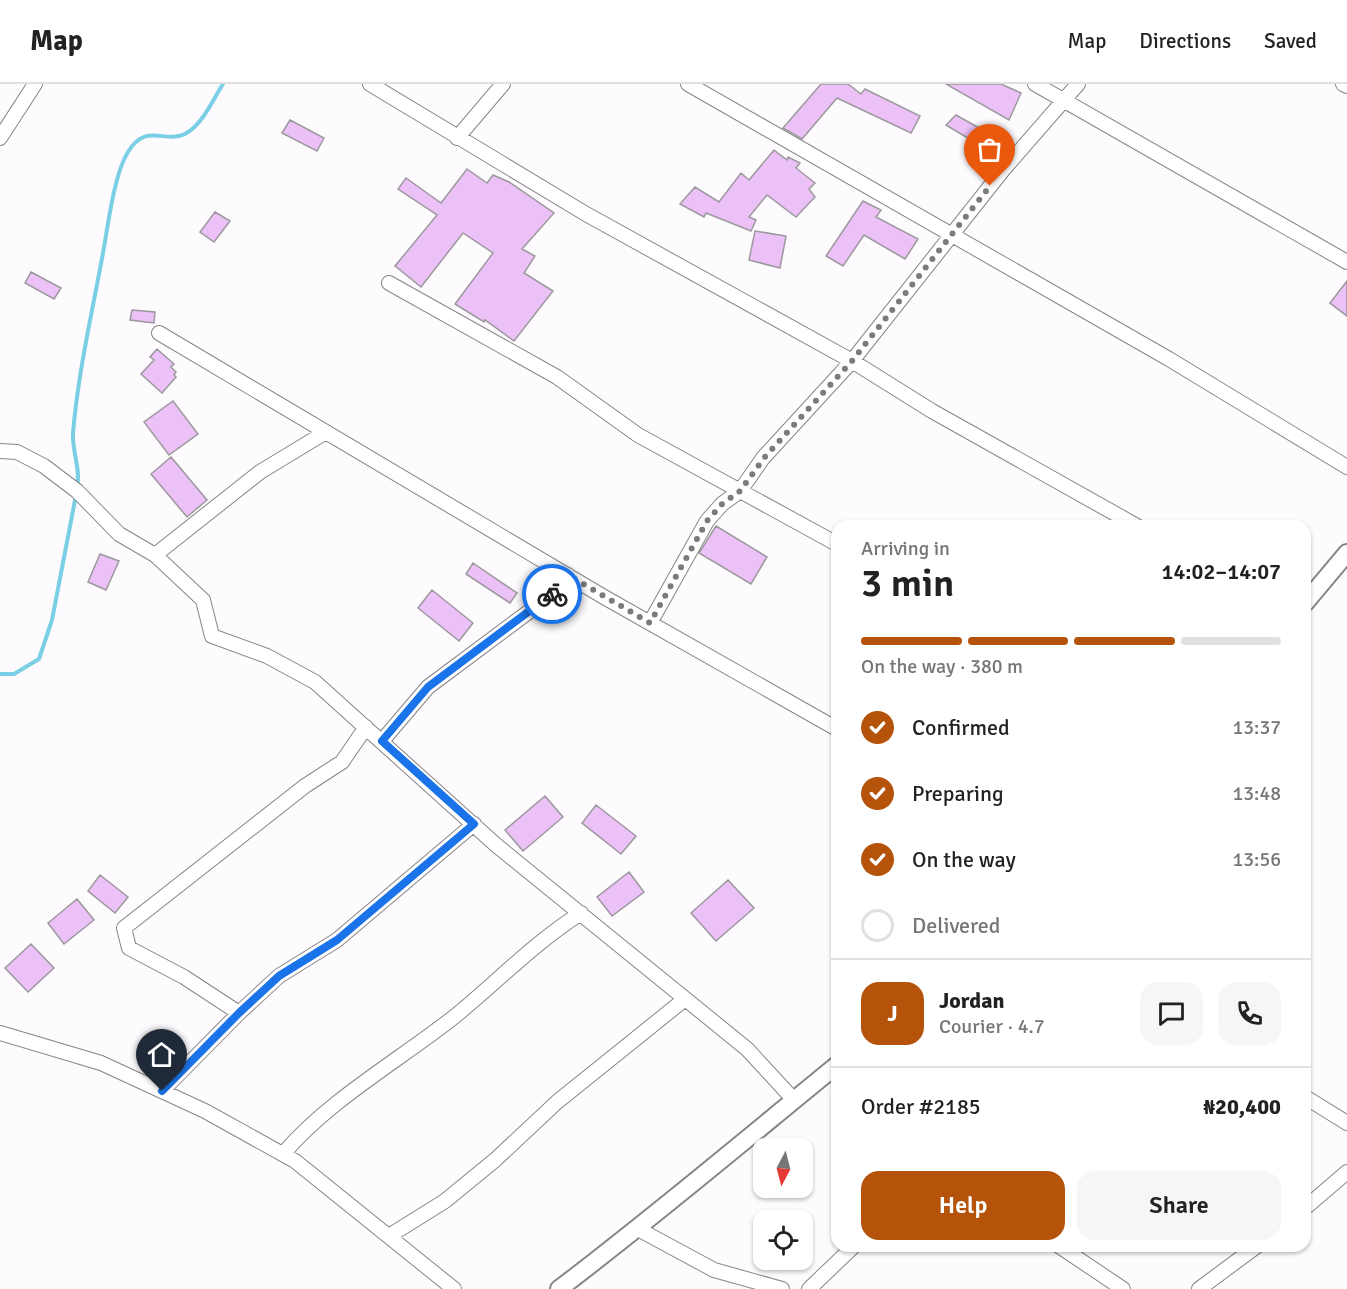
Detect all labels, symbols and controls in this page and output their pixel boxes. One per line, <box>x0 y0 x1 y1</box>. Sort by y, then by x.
text: Map <box>30 24 83 58</box>
text: Map <box>1068 28 1106 54</box>
text: Directions <box>1139 28 1231 54</box>
text: Saved <box>1264 28 1317 54</box>
pin <box>964 124 1015 186</box>
icon: bag <box>973 133 1006 166</box>
text: Arriving in <box>861 536 950 561</box>
text: 14:02–14:07 <box>1162 558 1281 585</box>
text: 3 min <box>861 559 954 607</box>
courier <box>522 564 582 624</box>
icon: bike <box>536 578 569 611</box>
text: On the way · 380 m <box>861 654 1023 679</box>
icon: check <box>861 711 894 744</box>
text: Confirmed <box>912 714 1010 741</box>
text: 13:37 <box>1232 715 1281 740</box>
icon: check <box>861 777 894 810</box>
text: Preparing <box>912 780 1004 807</box>
text: 13:48 <box>1232 781 1281 806</box>
icon: check <box>861 843 894 876</box>
text: On the way <box>912 846 1016 873</box>
text: 13:56 <box>1232 847 1281 872</box>
text: Delivered <box>912 912 1000 939</box>
button: chat <box>1140 982 1203 1045</box>
button: phone <box>1218 982 1281 1045</box>
text: Jordan <box>939 987 1005 1014</box>
text: J <box>887 1000 898 1027</box>
text: Courier · 4.7 <box>939 1014 1045 1039</box>
pin <box>136 1029 187 1091</box>
icon: home <box>145 1038 178 1071</box>
text: Order #2185 <box>861 1093 981 1120</box>
text: ₦20,400 <box>1203 1093 1281 1120</box>
north arrow <box>753 1138 813 1198</box>
map controls <box>753 1138 813 1270</box>
button: Help <box>861 1171 1065 1240</box>
button: Share <box>1077 1171 1281 1240</box>
button: locate <box>753 1210 813 1270</box>

